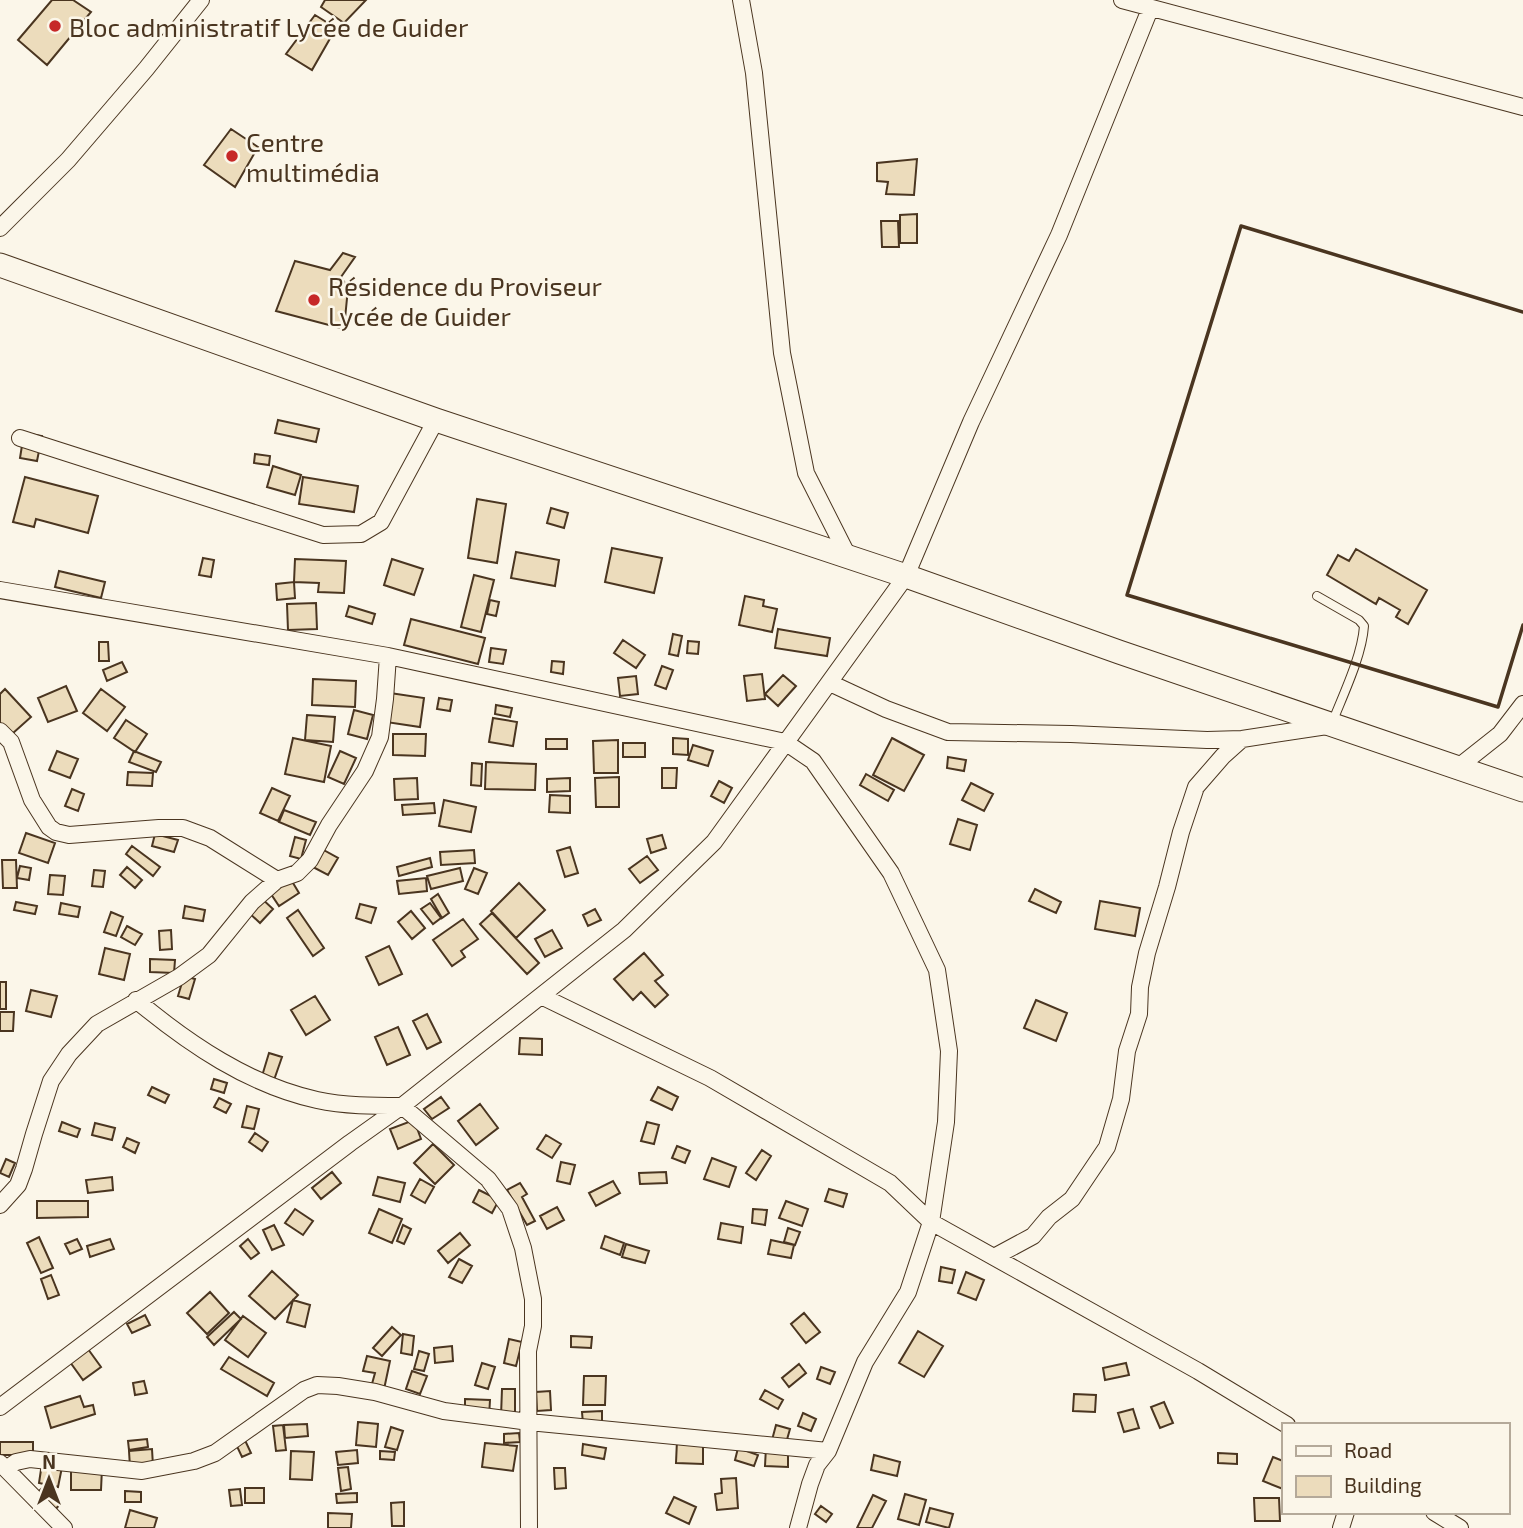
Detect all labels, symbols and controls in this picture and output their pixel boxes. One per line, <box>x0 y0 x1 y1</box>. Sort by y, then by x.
place label: Bloc administratif Lycée de Guider <box>69 11 468 42</box>
marker: Bloc administratif Lycée de Guider <box>47 18 63 34</box>
place label: Centre multimédia <box>246 126 380 187</box>
marker: Centre multimédia <box>224 148 240 164</box>
place label: Résidence du Proviseur Lycée de Guider <box>328 270 602 331</box>
marker: Résidence du Proviseur Lycée de Guider <box>306 292 322 308</box>
legend <box>1282 1423 1509 1514</box>
text: Road <box>1344 1437 1392 1462</box>
north arrow <box>14 1444 84 1514</box>
text: N <box>42 1450 56 1473</box>
text: Building <box>1344 1472 1422 1497</box>

